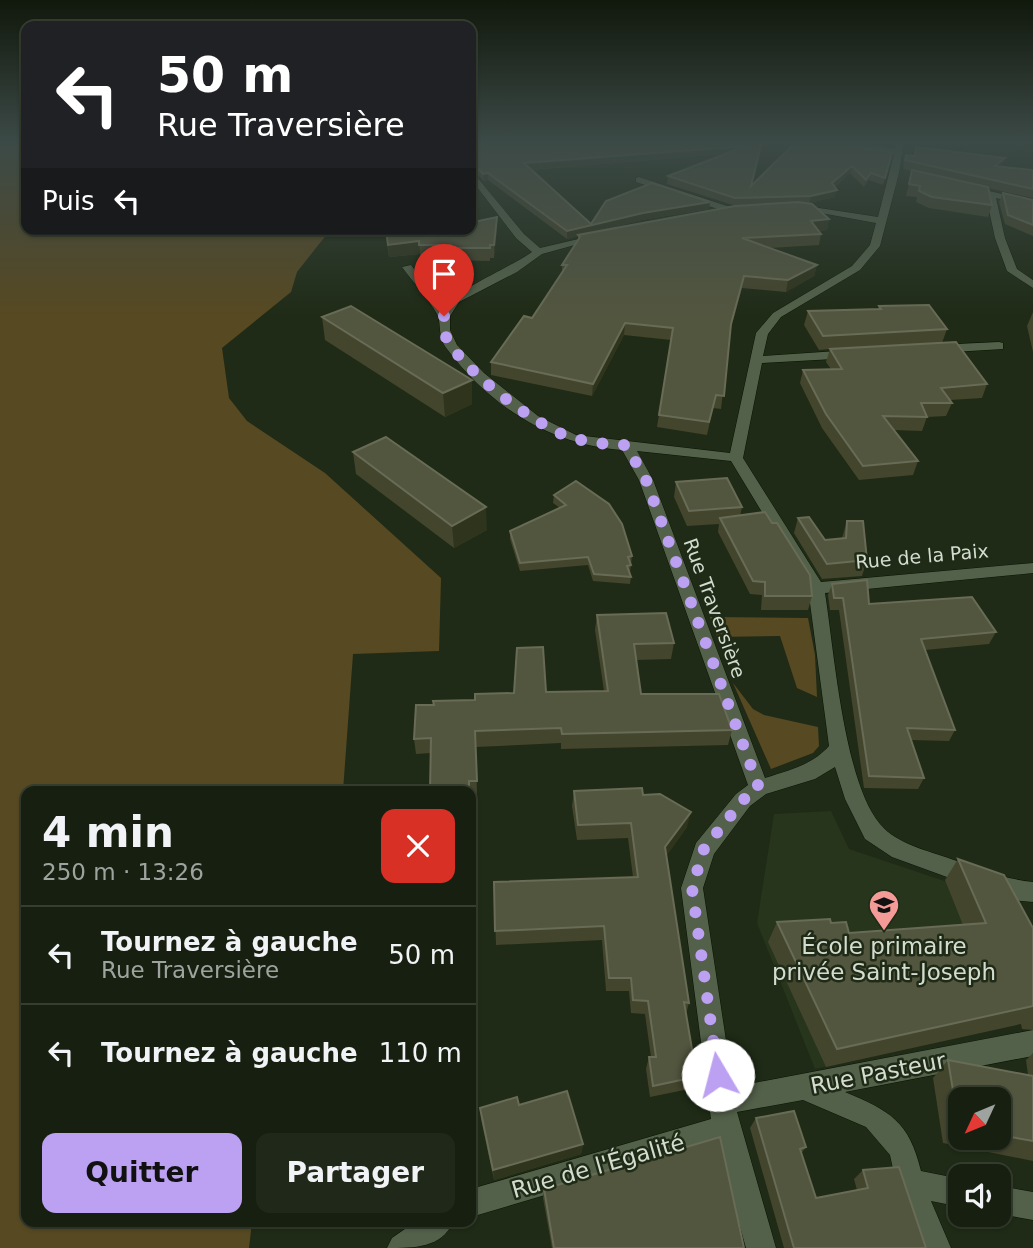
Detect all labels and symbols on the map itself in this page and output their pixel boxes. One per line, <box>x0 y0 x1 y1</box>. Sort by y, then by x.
pin <box>414 244 474 316</box>
street label: Rue Traversière <box>680 535 750 681</box>
street label: Rue de la Paix <box>854 539 990 573</box>
school or university icon: École primaire privée Saint-Joseph <box>867 888 901 932</box>
place label: École primaire privée Saint-Joseph <box>772 932 996 985</box>
position arrow <box>681 1038 755 1112</box>
street label: Rue Pasteur <box>808 1047 948 1099</box>
north arrow <box>948 1087 1012 1150</box>
street label: Rue de l'Égalité <box>508 1128 688 1203</box>

